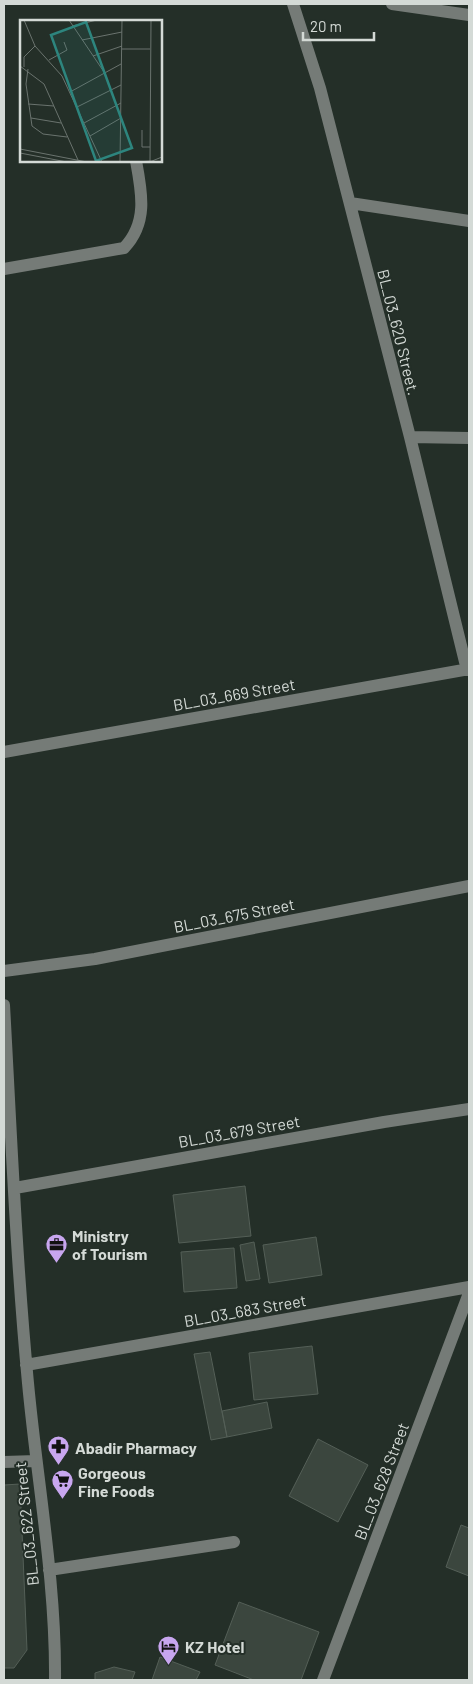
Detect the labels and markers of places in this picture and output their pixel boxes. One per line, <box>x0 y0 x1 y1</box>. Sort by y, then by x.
place label: Ministry of Tourism <box>72 1226 147 1263</box>
office icon: Ministry of Tourism <box>44 1232 68 1263</box>
pharmacy icon: Abadir Pharmacy <box>47 1435 71 1466</box>
place label: Abadir Pharmacy <box>75 1438 197 1457</box>
place label: Gorgeous Fine Foods <box>78 1463 155 1500</box>
supermarket icon: Gorgeous Fine Foods <box>50 1469 74 1500</box>
hotel icon: KZ Hotel <box>157 1634 181 1665</box>
place label: KZ Hotel <box>185 1637 245 1656</box>

